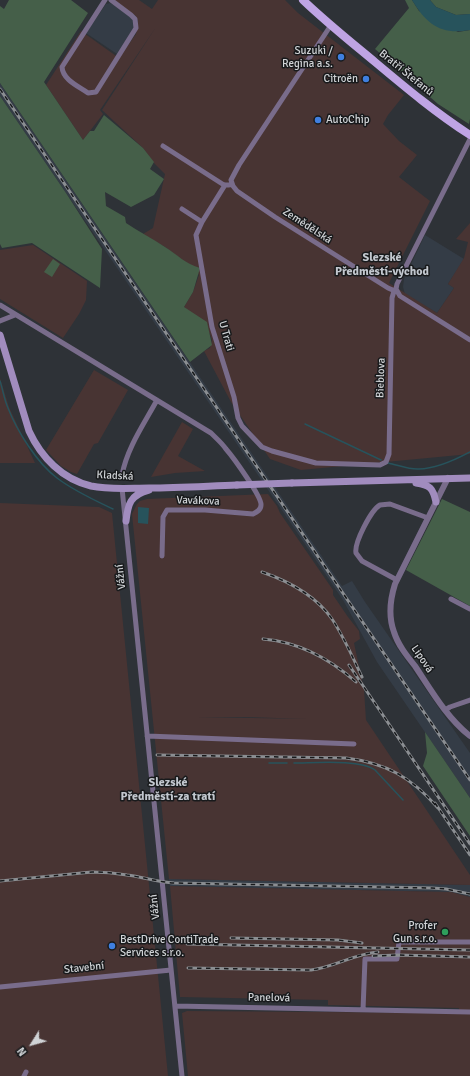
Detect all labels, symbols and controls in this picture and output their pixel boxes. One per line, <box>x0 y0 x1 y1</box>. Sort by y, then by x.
place label: Suzuki / Regina a.s. <box>282 44 333 70</box>
street label: Bratří Štefanů <box>376 47 436 99</box>
marker: Suzuki / Regina a.s. <box>336 52 346 62</box>
place label: Citroën <box>324 72 358 86</box>
marker: Citroën <box>361 74 371 84</box>
place label: AutoChip <box>326 113 370 127</box>
marker: AutoChip <box>313 115 323 125</box>
street label: Zemědělská <box>280 205 334 247</box>
district label: Slezské Předměstí-východ <box>335 251 429 279</box>
street label: U Trati <box>215 319 237 353</box>
street label: Bieblova <box>374 358 388 398</box>
street label: Kladská <box>96 468 134 484</box>
street label: Vavákova <box>176 494 220 508</box>
street label: Vážní <box>113 564 129 590</box>
street label: Lipová <box>408 643 436 675</box>
district label: Slezské Předměstí-za tratí <box>121 776 215 804</box>
street label: Vážní <box>147 894 163 920</box>
place label: Profer Gun s.r.o. <box>393 919 437 945</box>
marker: Profer Gun s.r.o. <box>440 927 450 937</box>
place label: BestDrive ContiTrade Services s.r.o. <box>120 933 219 959</box>
marker: BestDrive ContiTrade Services s.r.o. <box>107 941 117 951</box>
street label: Stavební <box>63 959 105 977</box>
street label: Panelová <box>248 991 290 1005</box>
north arrow <box>12 1024 52 1064</box>
text: N <box>15 1045 30 1058</box>

